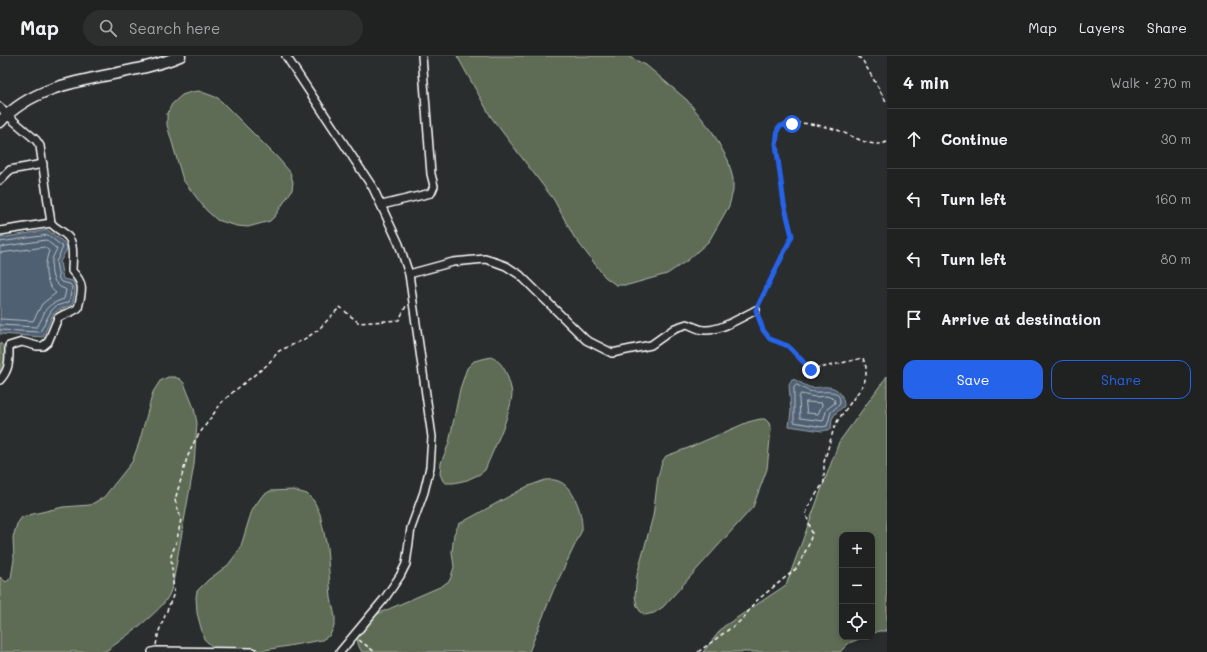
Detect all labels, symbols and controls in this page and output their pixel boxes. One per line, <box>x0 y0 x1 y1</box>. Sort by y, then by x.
search box <box>83 10 363 46</box>
text: Map <box>20 15 59 40</box>
icon: search <box>97 17 119 39</box>
text: Search here <box>129 18 220 38</box>
text: Map <box>1028 18 1057 37</box>
text: Layers <box>1079 18 1125 37</box>
text: Share <box>1147 18 1187 37</box>
text: 4 min <box>903 71 949 93</box>
text: Walk · 270 m <box>1110 74 1191 91</box>
route start <box>783 115 801 133</box>
icon: ahead <box>903 128 925 150</box>
text: Continue <box>941 129 1008 149</box>
text: 30 m <box>1161 130 1191 147</box>
icon: left <box>903 188 925 210</box>
text: Turn left <box>941 189 1006 209</box>
text: 160 m <box>1155 190 1191 207</box>
icon: left <box>903 248 925 270</box>
text: Turn left <box>941 249 1006 269</box>
text: 80 m <box>1161 250 1191 267</box>
icon: arrive <box>903 308 925 330</box>
text: Arrive at destination <box>941 309 1101 329</box>
button: Save <box>903 360 1043 399</box>
button: Share <box>1051 360 1191 399</box>
route end <box>802 361 820 379</box>
map controls <box>839 532 875 640</box>
button: + <box>839 532 875 568</box>
button: − <box>839 568 875 604</box>
button: locate <box>839 604 875 640</box>

